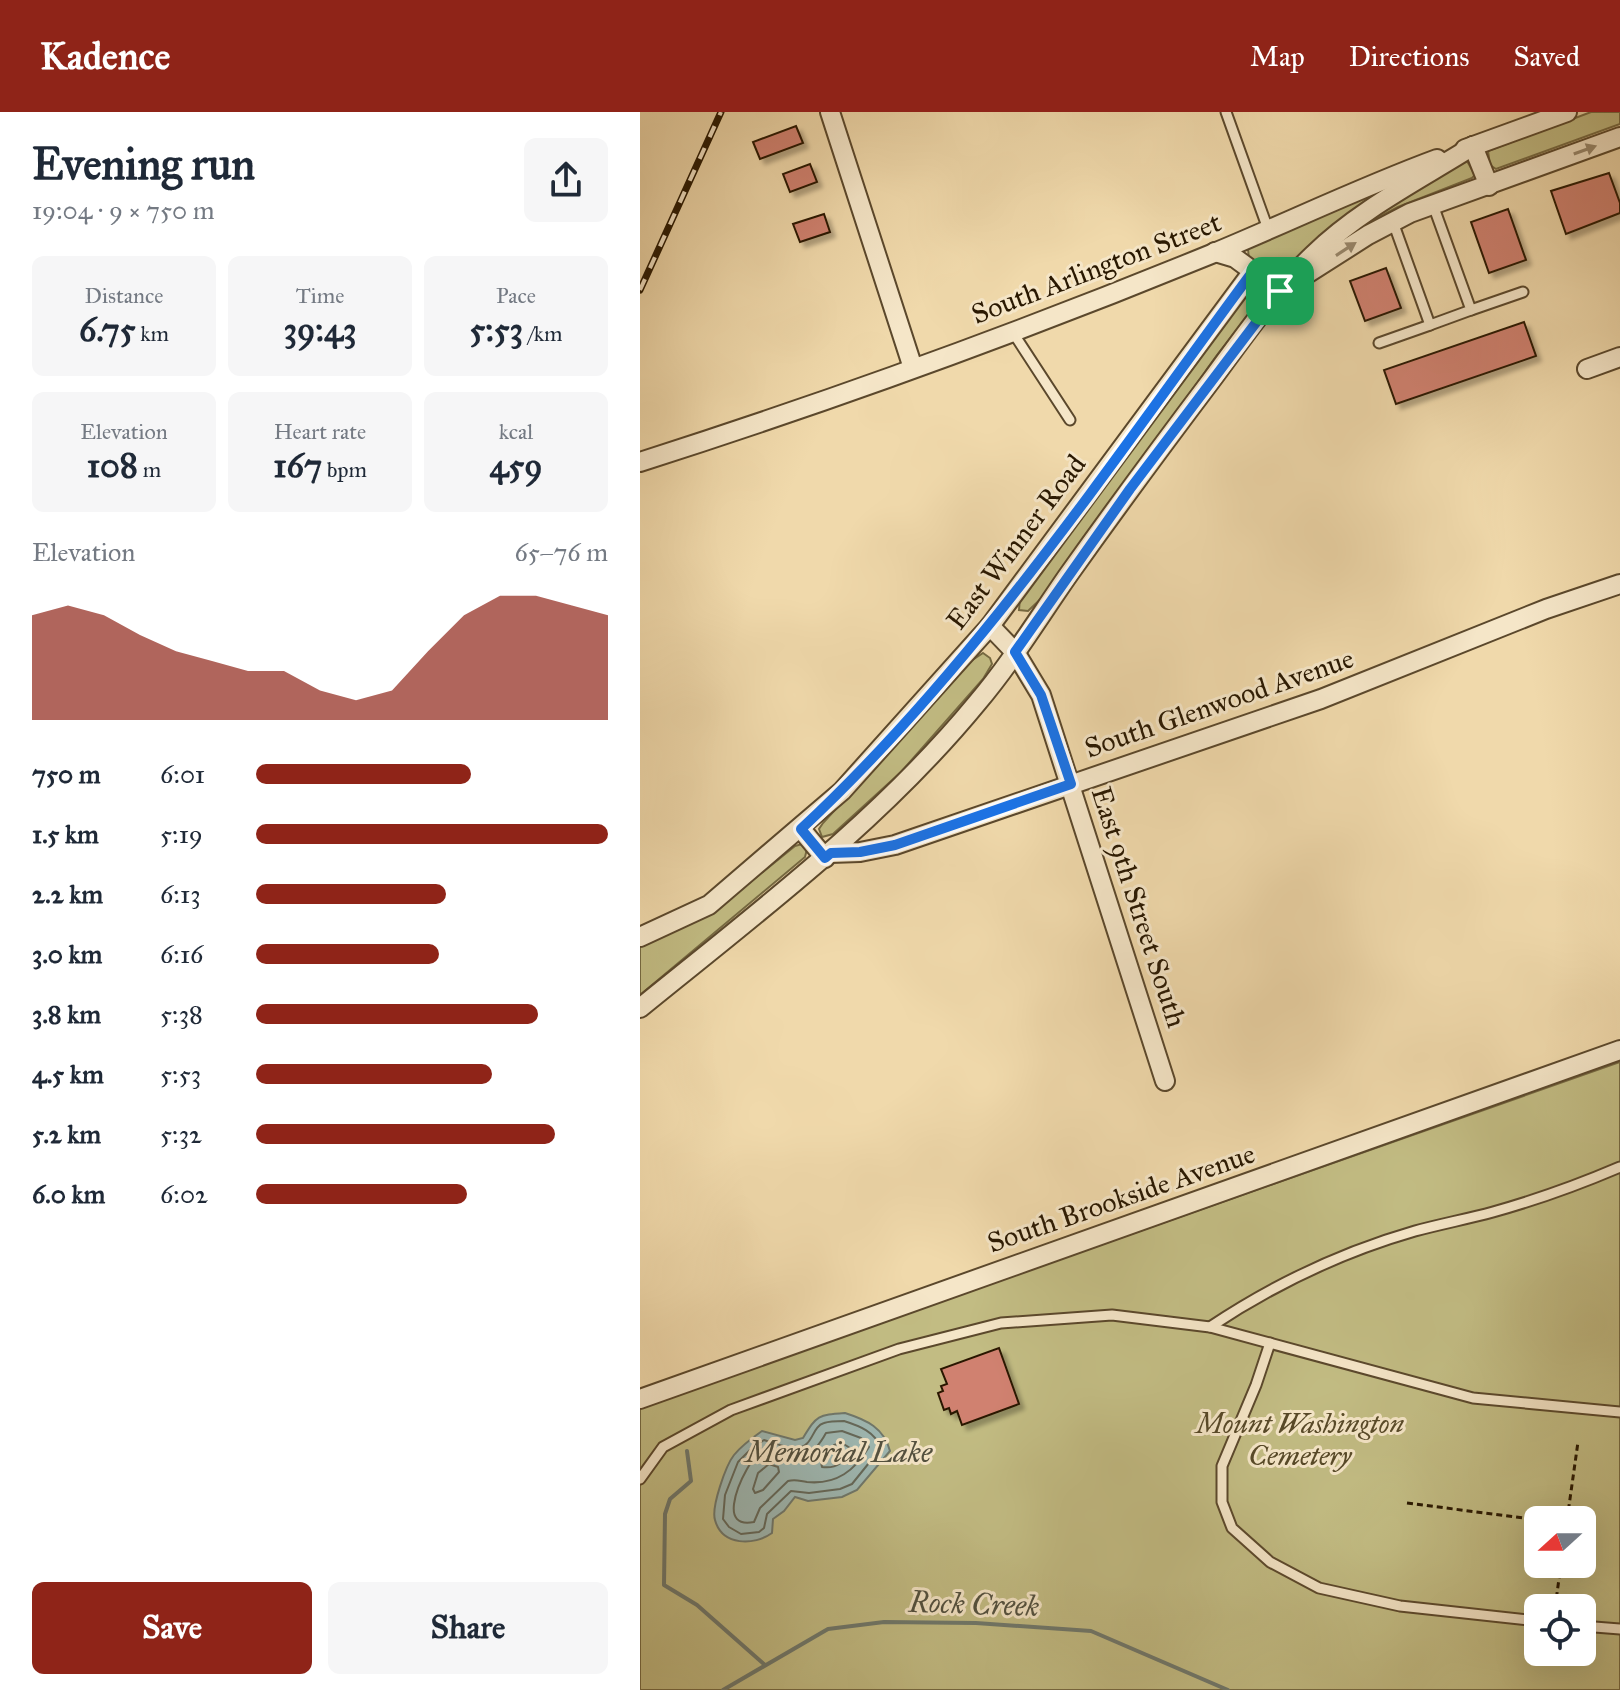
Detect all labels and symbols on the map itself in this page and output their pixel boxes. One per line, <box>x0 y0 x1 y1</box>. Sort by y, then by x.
one-way arrow <box>1573 143 1597 156</box>
street label: South Arlington Street <box>966 204 1226 332</box>
one-way arrow <box>1335 242 1356 257</box>
pin <box>1246 257 1314 325</box>
street label: East Winner Road <box>939 447 1093 637</box>
street label: South Glenwood Avenue <box>1080 640 1358 766</box>
street label: East 9th Street South <box>1084 782 1195 1032</box>
street label: South Brookside Avenue <box>983 1136 1259 1260</box>
park label: Mount Washington Cemetery <box>1193 1406 1404 1473</box>
water label: Memorial Lake <box>743 1434 933 1470</box>
north arrow <box>1524 1506 1596 1578</box>
water label: Rock Creek <box>907 1584 1040 1624</box>

